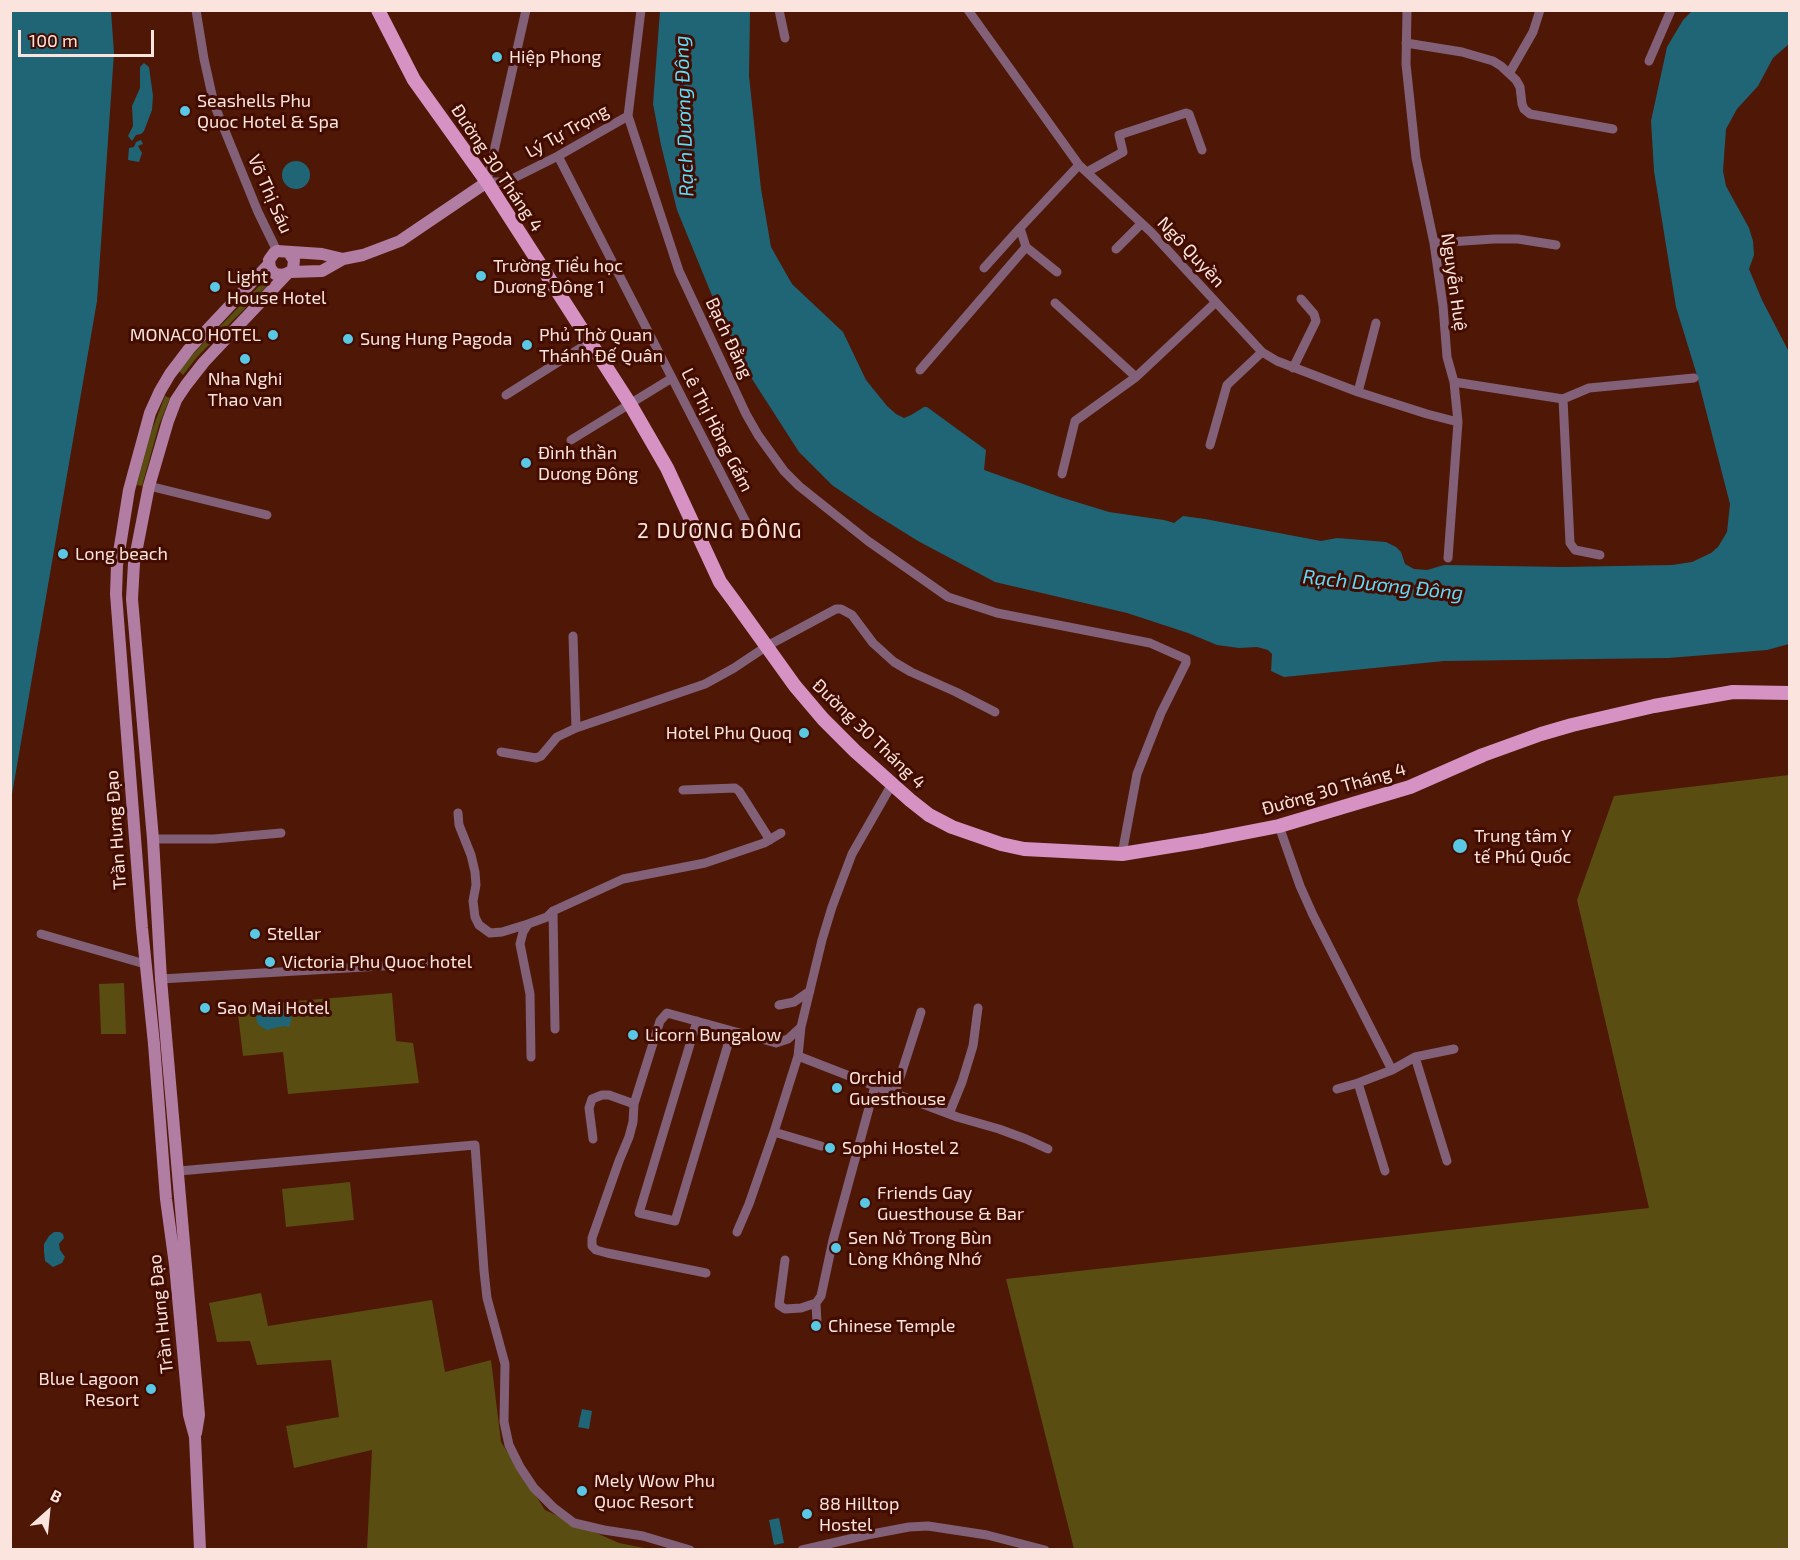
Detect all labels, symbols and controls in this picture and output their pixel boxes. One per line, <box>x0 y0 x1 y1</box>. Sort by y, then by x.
scale bar <box>21 18 158 56</box>
text: 100 m <box>29 29 78 51</box>
water label: Rạch Dương Đông <box>669 35 699 197</box>
place label: Hiệp Phong <box>509 46 601 68</box>
marker: Hiệp Phong <box>490 50 504 64</box>
place label: Seashells Phu Quoc Hotel & Spa <box>197 90 339 132</box>
street label: Lý Tự Trọng <box>522 99 612 163</box>
street label: Đường 30 Tháng 4 <box>446 100 548 236</box>
marker: Seashells Phu Quoc Hotel & Spa <box>178 104 192 118</box>
street label: Võ Thị Sáu <box>243 151 297 237</box>
street label: Ngô Quyền <box>1153 212 1229 292</box>
street label: Nguyễn Huệ <box>1436 232 1472 332</box>
place label: Trường Tiểu học Dương Đông 1 <box>493 255 623 298</box>
place label: Light House Hotel <box>227 266 326 308</box>
marker: Trường Tiểu học Dương Đông 1 <box>474 269 488 283</box>
marker: Light House Hotel <box>208 280 222 294</box>
street label: Bạch Đằng <box>701 294 757 382</box>
place label: MONACO HOTEL <box>130 324 261 346</box>
place label: Phủ Thờ Quan Thánh Đế Quân <box>539 324 663 366</box>
marker: MONACO HOTEL <box>266 328 280 342</box>
place label: Sung Hung Pagoda <box>360 328 512 350</box>
marker: Sung Hung Pagoda <box>341 332 355 346</box>
marker: Phủ Thờ Quan Thánh Đế Quân <box>520 338 534 352</box>
marker: Nha Nghi Thao van <box>238 352 252 366</box>
street label: Lê Thị Hồng Gấm <box>677 365 757 495</box>
place label: Nha Nghi Thao van <box>208 368 282 410</box>
place label: Đình thần Dương Đông <box>538 442 638 484</box>
marker: Đình thần Dương Đông <box>519 456 533 470</box>
district label: 2 DƯƠNG ĐÔNG <box>637 518 803 544</box>
place label: Long beach <box>75 543 168 565</box>
marker: Long beach <box>56 547 70 561</box>
water label: Rạch Dương Đông <box>1302 565 1464 605</box>
street label: Đường 30 Tháng 4 <box>808 674 930 794</box>
place label: Hotel Phu Quoq <box>666 722 792 744</box>
marker: Hotel Phu Quoq <box>797 726 811 740</box>
street label: Đường 30 Tháng 4 <box>1259 758 1409 820</box>
street label: Trần Hưng Đạo <box>101 770 131 890</box>
place label: Trung tâm Y tế Phú Quốc <box>1474 825 1572 868</box>
marker: Trung tâm Y tế Phú Quốc <box>1451 837 1469 855</box>
place label: Stellar <box>267 923 321 945</box>
marker: Stellar <box>248 927 262 941</box>
place label: Victoria Phu Quoc hotel <box>282 951 472 973</box>
marker: Victoria Phu Quoc hotel <box>263 955 277 969</box>
place label: Sao Mai Hotel <box>217 997 329 1019</box>
marker: Sao Mai Hotel <box>198 1001 212 1015</box>
place label: Licorn Bungalow <box>645 1024 781 1046</box>
marker: Licorn Bungalow <box>626 1028 640 1042</box>
place label: Orchid Guesthouse <box>849 1067 946 1110</box>
marker: Orchid Guesthouse <box>830 1081 844 1095</box>
place label: Sophi Hostel 2 <box>842 1137 959 1159</box>
marker: Sophi Hostel 2 <box>823 1141 837 1155</box>
place label: Friends Gay Guesthouse & Bar <box>877 1182 1024 1224</box>
marker: Friends Gay Guesthouse & Bar <box>858 1196 872 1210</box>
place label: Sen Nở Trong Bùn Lòng Không Nhớ <box>848 1227 992 1270</box>
marker: Sen Nở Trong Bùn Lòng Không Nhớ <box>829 1241 843 1255</box>
street label: Trần Hưng Đạo <box>144 1253 178 1375</box>
place label: Chinese Temple <box>828 1315 955 1337</box>
marker: Chinese Temple <box>809 1319 823 1333</box>
place label: Blue Lagoon Resort <box>39 1368 139 1410</box>
marker: Blue Lagoon Resort <box>144 1382 158 1396</box>
place label: Mely Wow Phu Quoc Resort <box>594 1470 715 1512</box>
north arrow <box>18 1482 78 1542</box>
marker: Mely Wow Phu Quoc Resort <box>575 1484 589 1498</box>
text: B <box>48 1485 65 1506</box>
place label: 88 Hilltop Hostel <box>819 1493 899 1536</box>
marker: 88 Hilltop Hostel <box>800 1507 814 1521</box>

